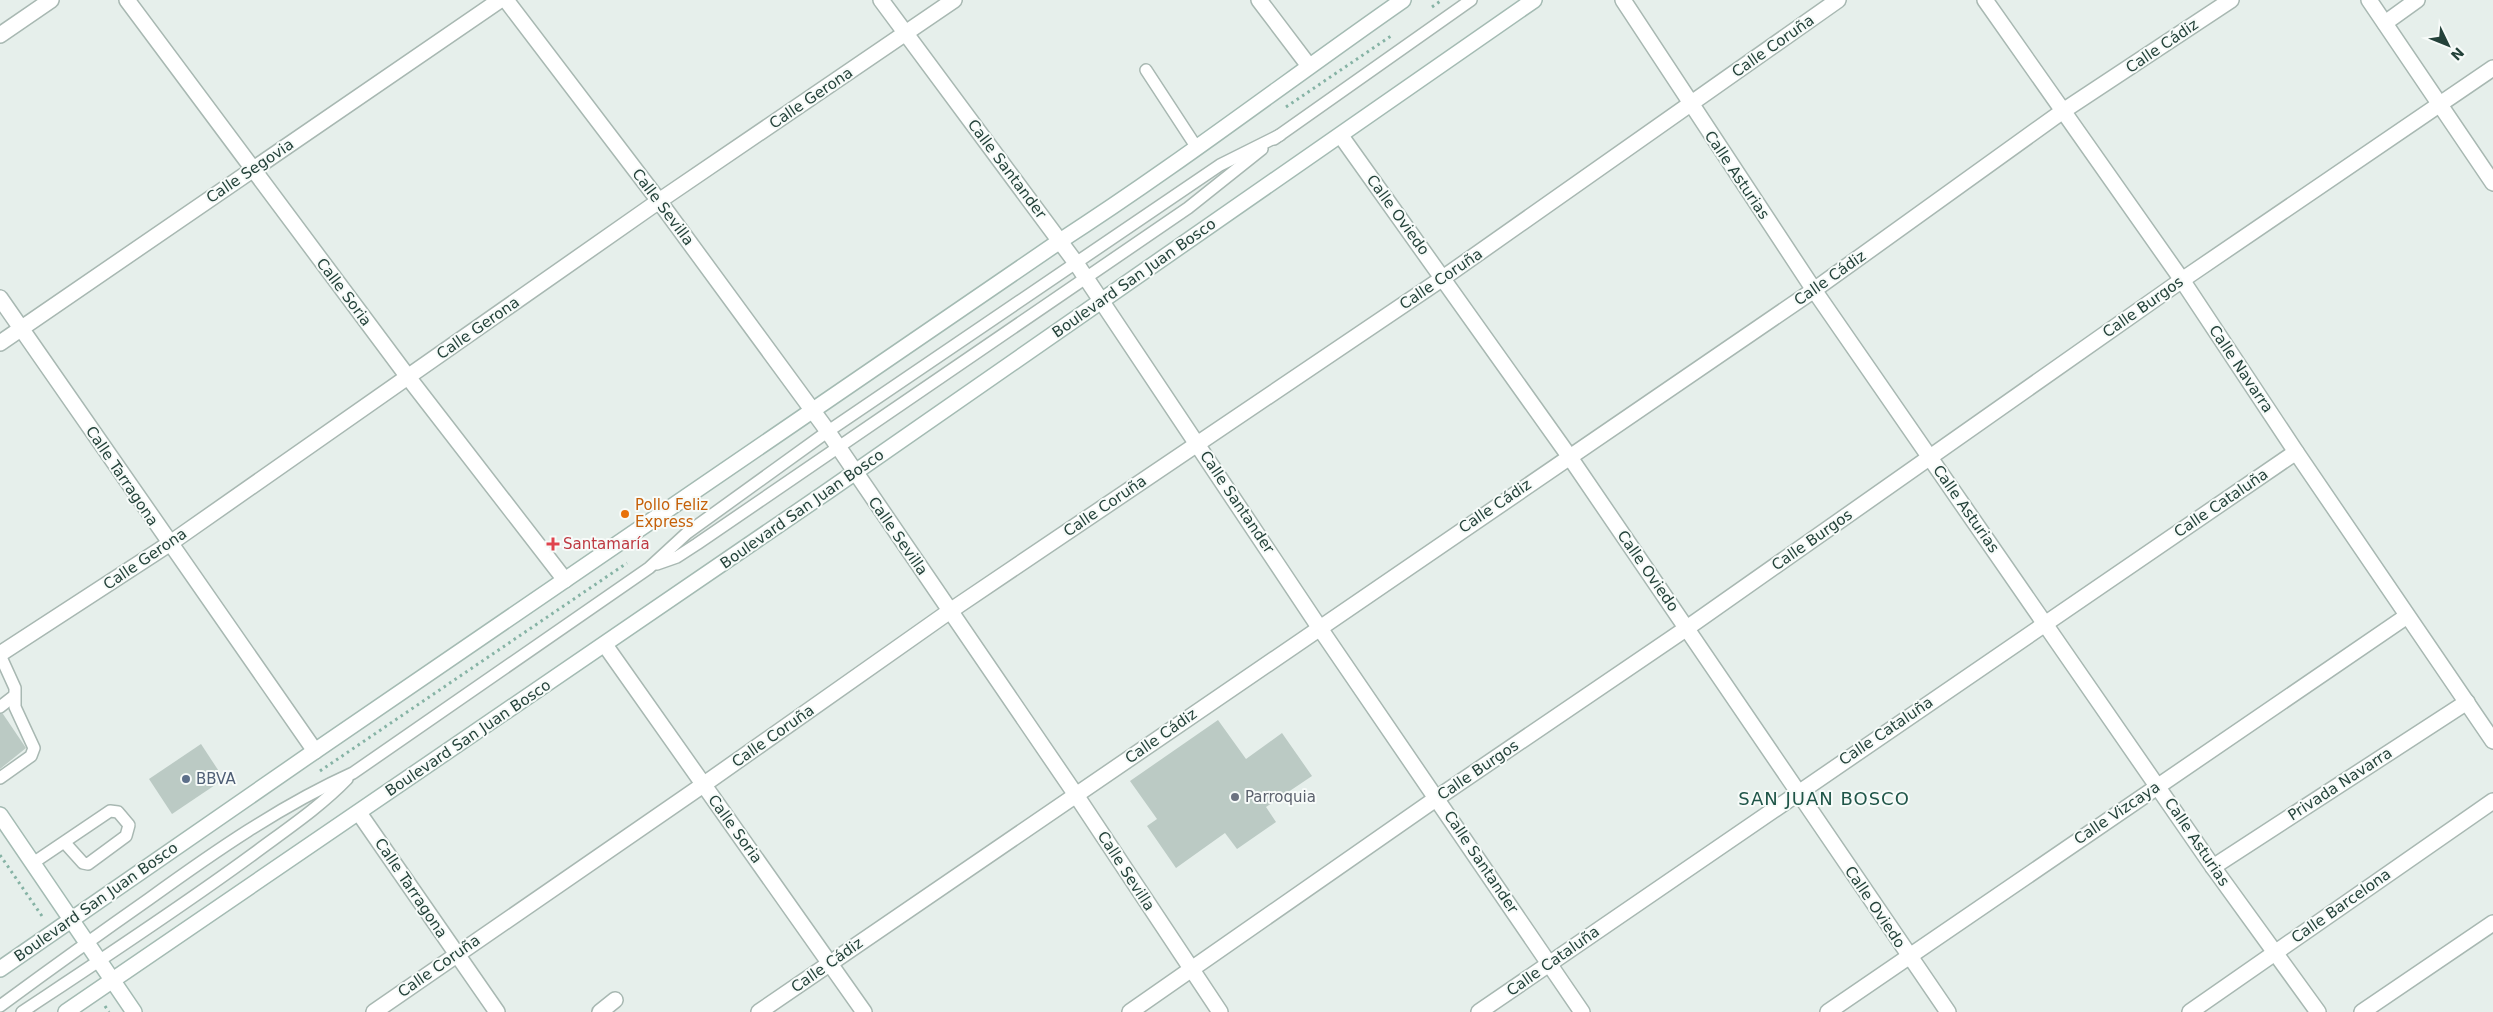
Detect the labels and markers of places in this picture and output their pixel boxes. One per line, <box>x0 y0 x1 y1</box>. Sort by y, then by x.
place label: Pollo Feliz Express <box>635 496 708 531</box>
marker: Pollo Feliz Express <box>619 508 631 520</box>
place label: Santamaría <box>563 535 650 553</box>
marker: Santamaría <box>547 538 559 550</box>
place label: BBVA <box>196 770 236 788</box>
marker: BBVA <box>180 773 192 785</box>
place label: Parroquia <box>1245 788 1316 806</box>
marker: Parroquia <box>1229 791 1241 803</box>

